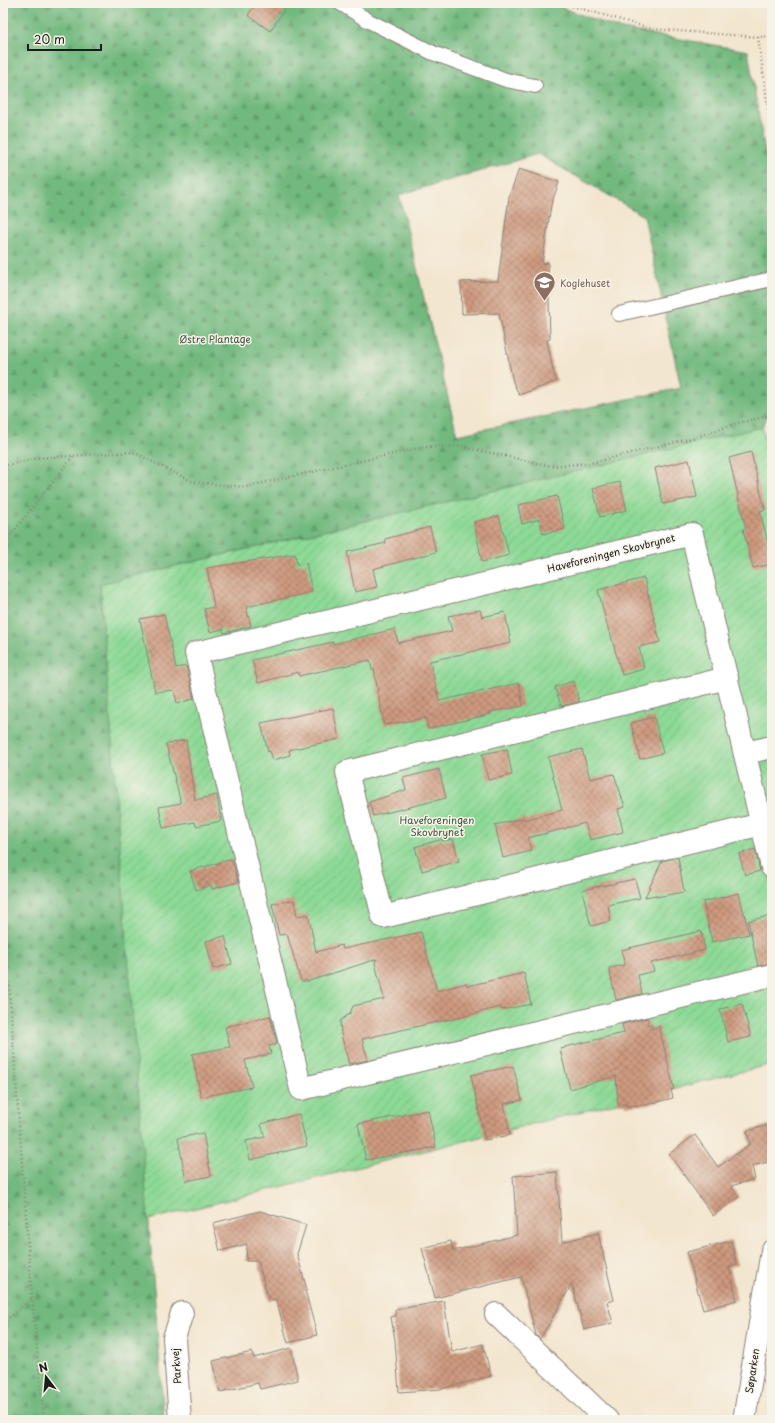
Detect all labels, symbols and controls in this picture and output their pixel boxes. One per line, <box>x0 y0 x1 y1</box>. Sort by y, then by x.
scale bar <box>28 26 101 52</box>
text: 20 m <box>34 30 65 48</box>
school or university icon: Koglehuset <box>531 270 557 303</box>
place label: Koglehuset <box>560 275 610 290</box>
park label: Østre Plantage <box>179 331 251 346</box>
street label: Haveforeningen Skovbrynet <box>545 529 676 576</box>
park label: Haveforeningen Skovbrynet <box>400 812 474 839</box>
street label: Parkvej <box>167 1347 184 1384</box>
street label: Søparken <box>741 1347 762 1395</box>
north arrow <box>26 1357 66 1397</box>
text: N <box>37 1357 50 1376</box>

